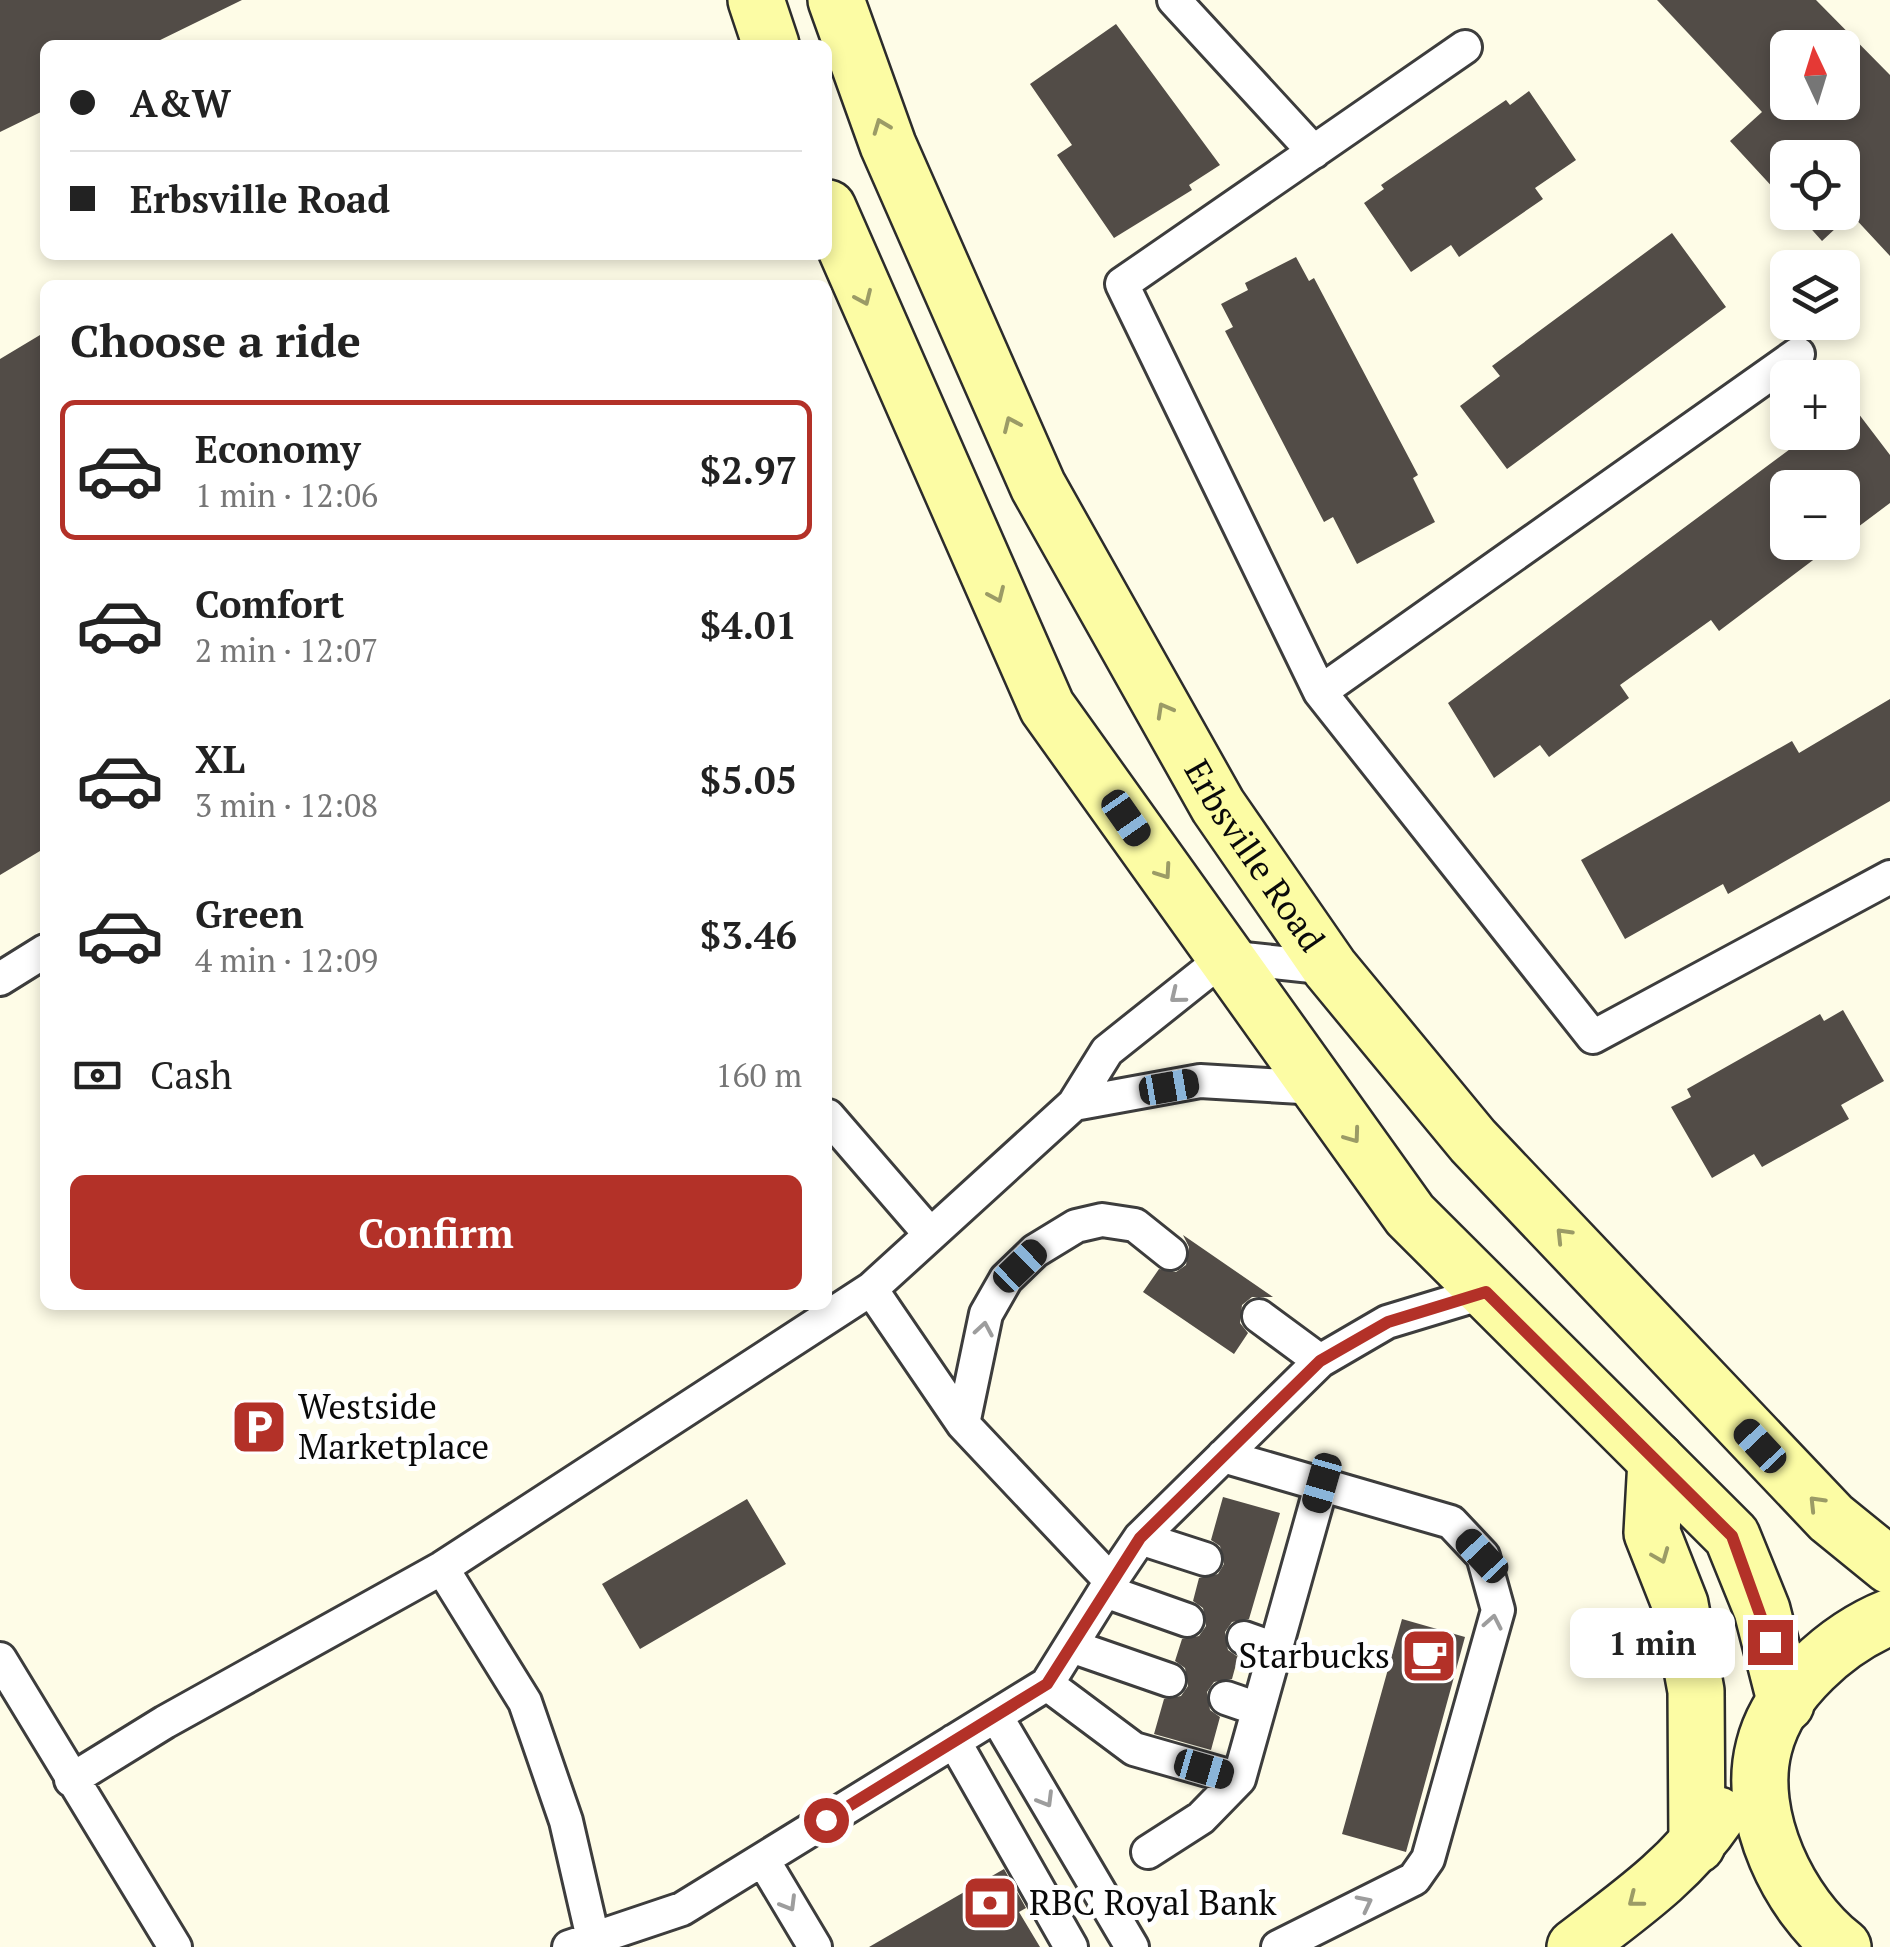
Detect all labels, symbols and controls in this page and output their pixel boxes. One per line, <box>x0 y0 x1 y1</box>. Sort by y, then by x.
north arrow <box>1770 30 1860 120</box>
map controls <box>1770 30 1860 560</box>
text: A&W <box>130 78 231 128</box>
one-way arrow <box>872 118 892 136</box>
button: locate <box>1770 140 1860 230</box>
text: Erbsville Road <box>130 174 390 224</box>
button: layers <box>1770 250 1860 340</box>
one-way arrow <box>852 288 872 306</box>
text: Choose a ride <box>70 310 361 370</box>
button: + <box>1770 360 1860 450</box>
one-way arrow <box>1003 416 1023 434</box>
text: Economy <box>195 424 361 474</box>
icon: car <box>75 425 165 515</box>
text: $2.97 <box>700 445 797 495</box>
button: − <box>1770 470 1860 560</box>
text: 1 min · 12:06 <box>195 474 378 516</box>
text: Comfort <box>195 579 344 629</box>
icon: car <box>75 580 165 670</box>
one-way arrow <box>985 585 1005 603</box>
text: $4.01 <box>700 600 797 650</box>
text: 2 min · 12:07 <box>195 629 378 671</box>
one-way arrow <box>1157 703 1176 721</box>
text: XL <box>195 734 245 784</box>
icon: car <box>75 735 165 825</box>
street label: Erbsville Road <box>1175 751 1336 960</box>
text: $5.05 <box>700 755 797 805</box>
text: 3 min · 12:08 <box>195 784 378 826</box>
car <box>1097 785 1155 851</box>
one-way arrow <box>1152 861 1170 879</box>
text: Green <box>195 889 304 939</box>
icon: car <box>75 890 165 980</box>
text: $3.46 <box>700 910 797 960</box>
text: 4 min · 12:09 <box>195 939 378 981</box>
one-way arrow <box>1170 984 1188 1001</box>
icon: cash <box>70 1048 125 1103</box>
text: Cash <box>150 1050 232 1100</box>
text: 160 m <box>715 1054 802 1096</box>
car <box>1137 1067 1201 1107</box>
one-way arrow <box>1340 1125 1359 1144</box>
button: Confirm <box>70 1175 802 1290</box>
one-way arrow <box>1557 1229 1575 1247</box>
car <box>988 1234 1052 1298</box>
one-way arrow <box>973 1321 994 1337</box>
place label: Westside Marketplace <box>298 1383 489 1469</box>
parking icon: Westside Marketplace <box>229 1397 289 1457</box>
car <box>1729 1414 1791 1478</box>
car <box>1299 1450 1345 1516</box>
one-way arrow <box>1810 1496 1828 1515</box>
car <box>1451 1524 1513 1588</box>
one-way arrow <box>1650 1546 1670 1564</box>
callout: 1 min <box>1570 1607 1735 1677</box>
one-way arrow <box>1482 1614 1503 1630</box>
route end <box>1748 1620 1793 1665</box>
text: 1 min <box>1609 1622 1696 1664</box>
cafe icon: Starbucks <box>1399 1626 1459 1686</box>
place label: Starbucks <box>1238 1632 1390 1678</box>
car <box>1171 1746 1237 1792</box>
one-way arrow <box>1034 1789 1053 1807</box>
route start <box>804 1798 849 1843</box>
bank icon: RBC Royal Bank <box>960 1873 1020 1933</box>
place label: RBC Royal Bank <box>1029 1879 1278 1925</box>
one-way arrow <box>1628 1889 1646 1906</box>
one-way arrow <box>777 1893 796 1911</box>
one-way arrow <box>1355 1896 1373 1916</box>

